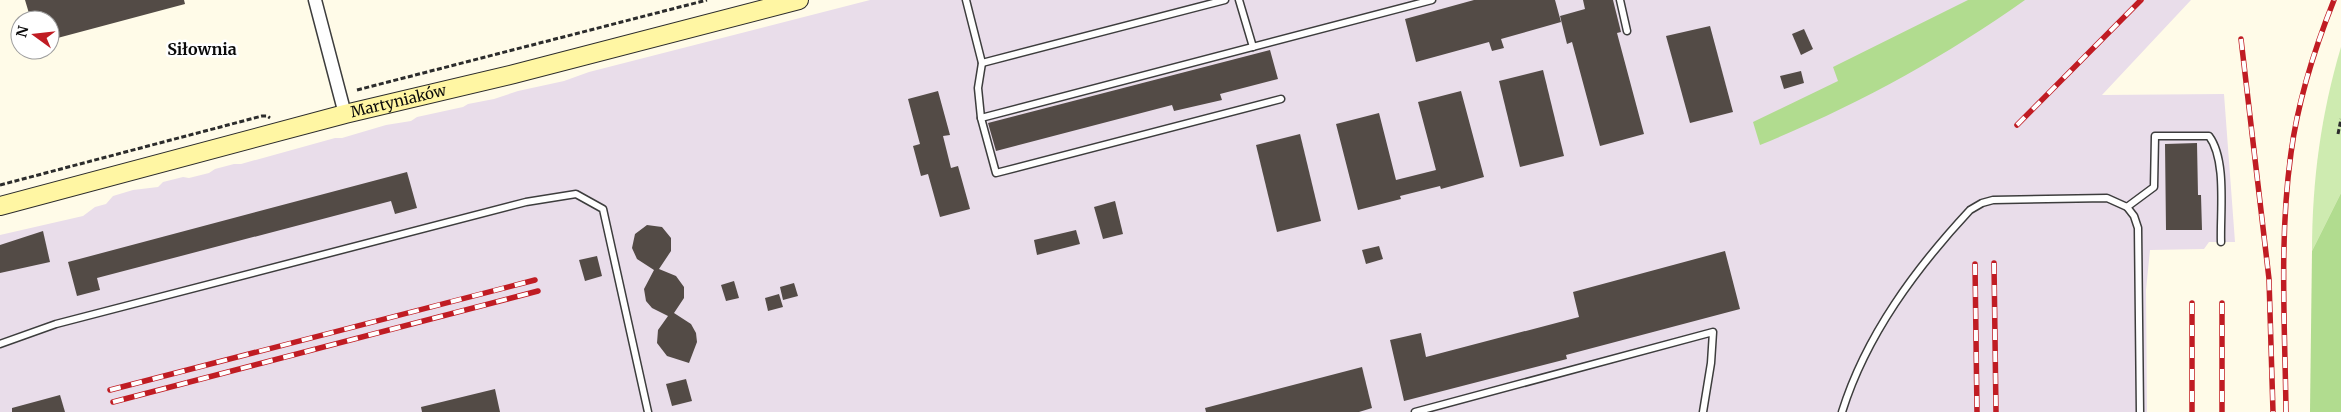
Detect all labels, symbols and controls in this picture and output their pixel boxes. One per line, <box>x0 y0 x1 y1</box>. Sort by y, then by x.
north arrow <box>10 10 60 60</box>
text: N <box>12 24 33 39</box>
district label: Siłownia <box>167 39 237 59</box>
street label: Martyniaków <box>349 80 448 121</box>

